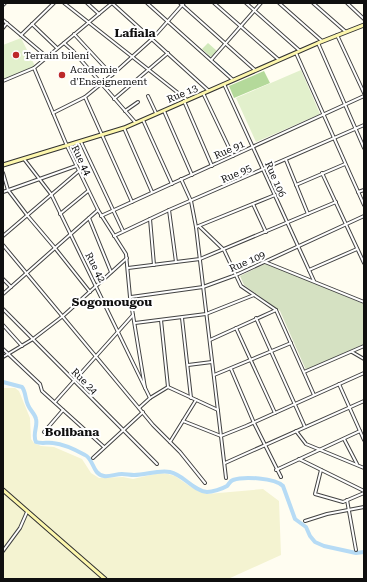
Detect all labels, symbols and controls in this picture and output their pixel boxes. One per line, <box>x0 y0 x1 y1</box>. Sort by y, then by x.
district label: Lafiala <box>114 26 156 40</box>
marker: Terrain bileni <box>11 50 21 60</box>
place label: Terrain bileni <box>24 50 89 61</box>
place label: Academie d'Enseignement <box>70 64 148 87</box>
marker: Academie d'Enseignement <box>57 70 67 80</box>
street label: Rue 13 <box>165 82 200 105</box>
street label: Rue 91 <box>212 138 247 161</box>
street label: Rue 44 <box>70 143 94 177</box>
street label: Rue 106 <box>263 160 288 199</box>
street label: Rue 95 <box>219 162 254 185</box>
street label: Rue 109 <box>228 249 267 274</box>
street label: Rue 42 <box>83 250 108 284</box>
district label: Sogomougou <box>72 295 152 309</box>
street label: Rue 24 <box>69 366 100 397</box>
district label: Bolibana <box>45 425 99 439</box>

